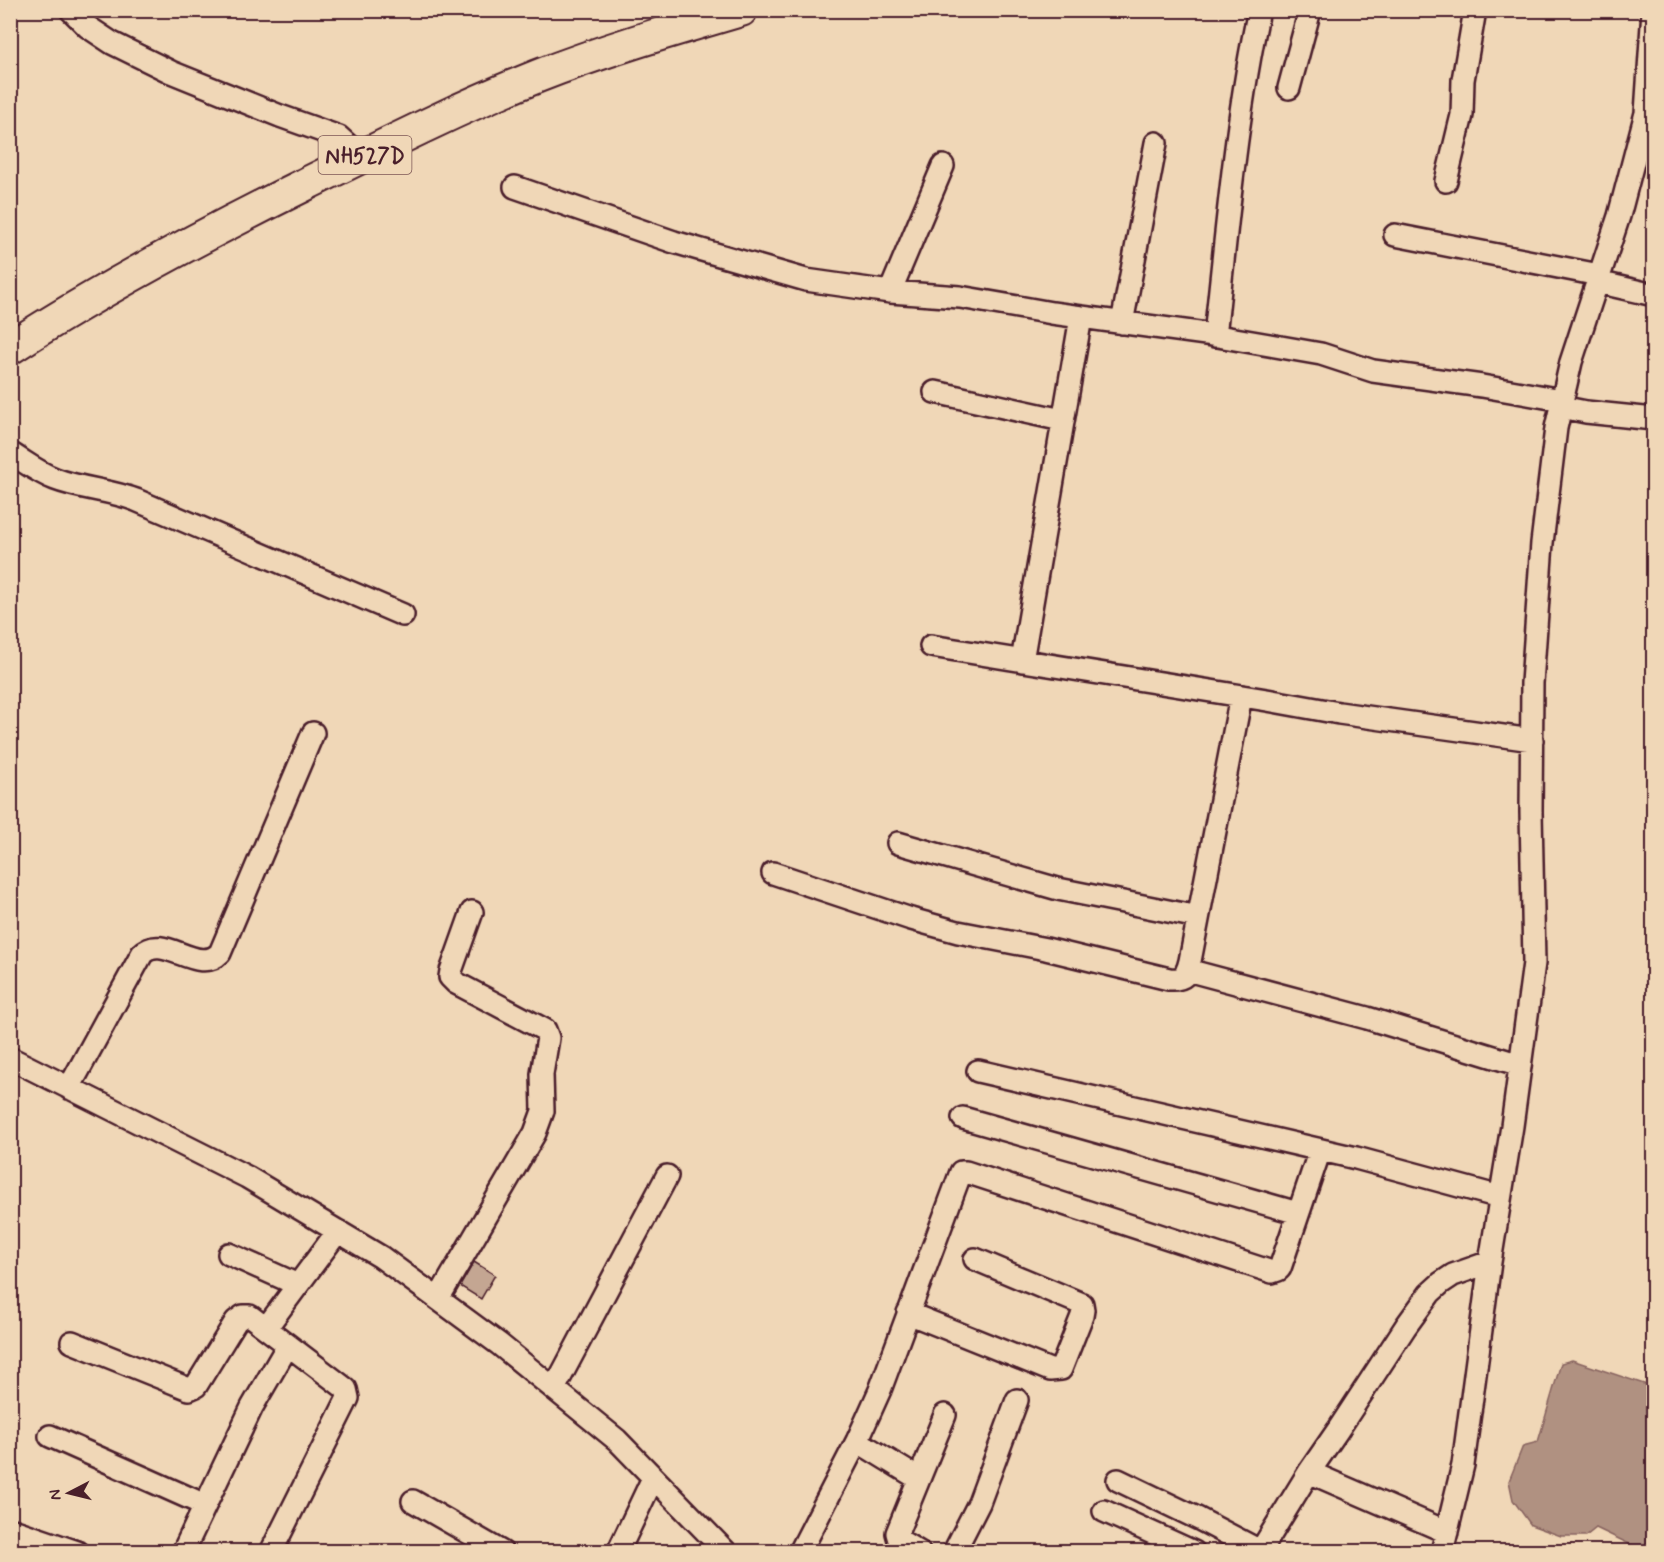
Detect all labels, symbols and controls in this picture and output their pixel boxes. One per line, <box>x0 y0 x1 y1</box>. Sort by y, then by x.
road number: NH527D <box>318 136 412 174</box>
north arrow <box>39 1463 99 1523</box>
text: N <box>45 1488 67 1501</box>

